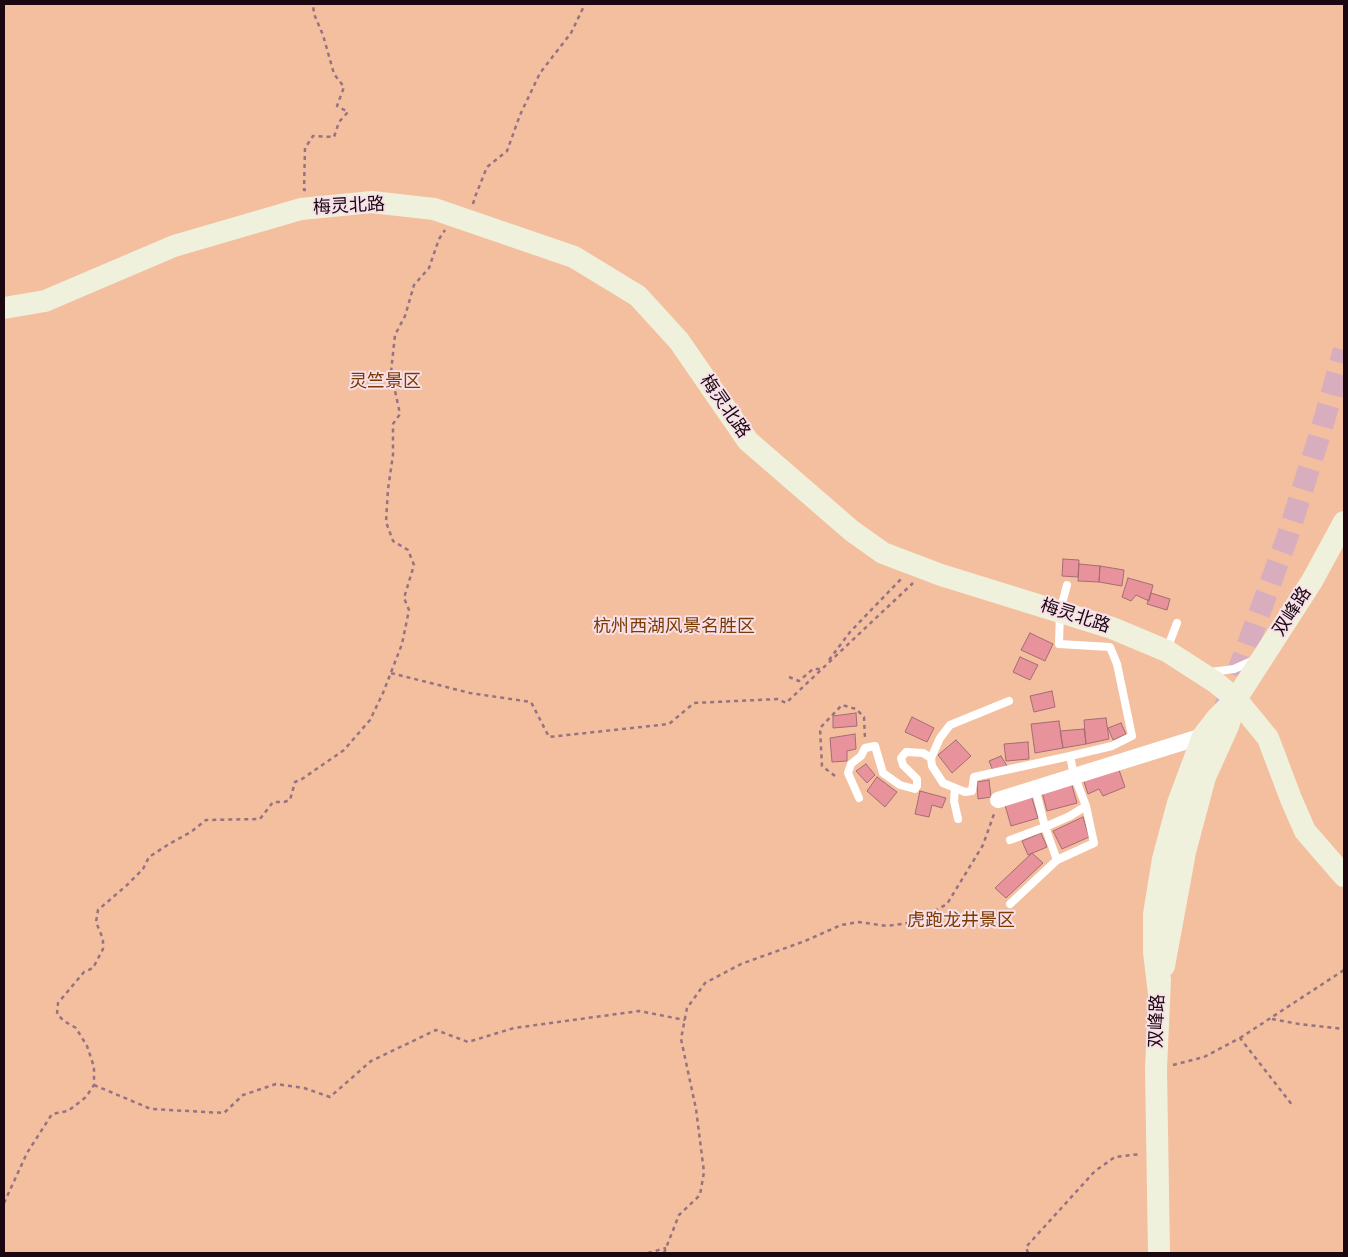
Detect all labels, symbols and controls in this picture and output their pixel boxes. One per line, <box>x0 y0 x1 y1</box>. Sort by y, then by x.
street label: 梅灵北路 <box>312 194 386 220</box>
street label: 梅灵北路 <box>695 371 753 443</box>
park label: 灵竺景区 <box>349 372 421 394</box>
street label: 双峰路 <box>1269 583 1317 641</box>
street label: 梅灵北路 <box>1037 596 1113 638</box>
park label: 杭州西湖风景名胜区 <box>593 617 755 639</box>
park label: 虎跑龙井景区 <box>907 911 1015 933</box>
street label: 双峰路 <box>1146 994 1170 1048</box>

